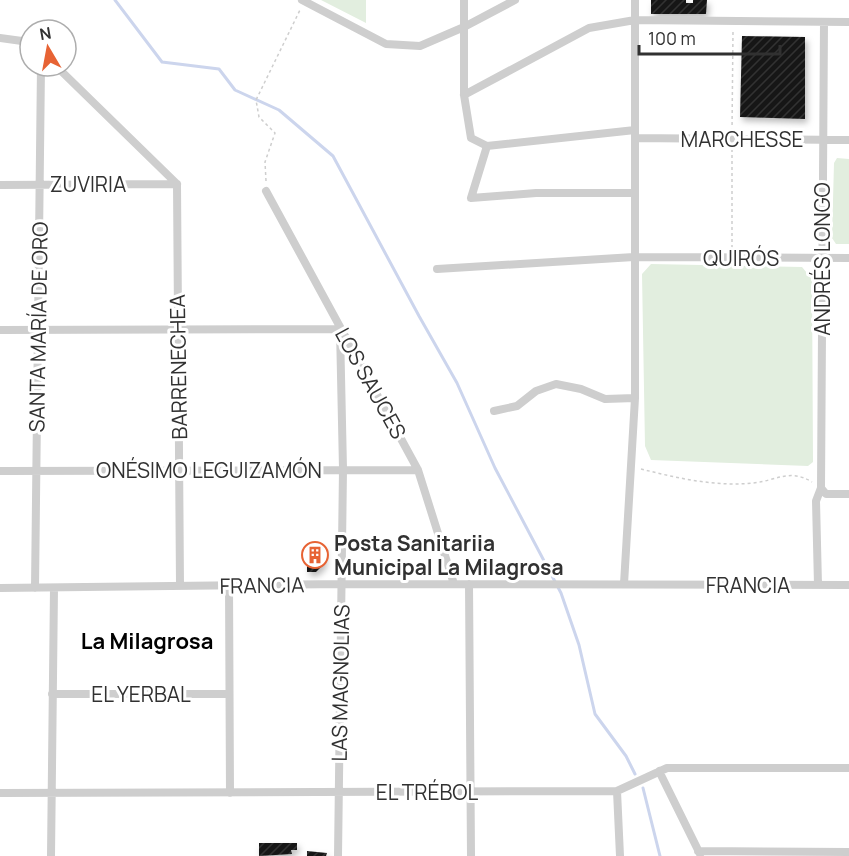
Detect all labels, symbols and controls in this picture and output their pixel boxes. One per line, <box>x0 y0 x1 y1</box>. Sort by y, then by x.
north arrow <box>18 18 78 78</box>
scale bar <box>639 18 780 56</box>
text: N <box>38 21 53 45</box>
text: 100 m <box>648 26 696 50</box>
street label: MARCHESSE <box>681 125 803 153</box>
street label: ZUVIRIA <box>50 170 126 198</box>
street label: ANDRÉS LONGO <box>808 182 836 336</box>
street label: SANTA MARÍA DE ORO <box>22 221 54 433</box>
street label: QUIRÓS <box>703 244 779 272</box>
street label: BARRENECHEA <box>163 294 193 440</box>
street label: LOS SAUCES <box>329 323 413 443</box>
street label: ONÉSIMO LEGUIZAMÓN <box>96 456 322 484</box>
place label: Posta Sanitariia Municipal La Milagrosa <box>334 529 564 581</box>
building icon: Posta Sanitariia Municipal La Milagrosa <box>300 540 330 570</box>
street label: FRANCIA <box>219 570 305 600</box>
street label: FRANCIA <box>706 571 790 599</box>
street label: LAS MAGNOLIAS <box>325 604 355 762</box>
district label: La Milagrosa <box>81 626 213 656</box>
street label: EL YERBAL <box>91 680 191 708</box>
street label: EL TRÉBOL <box>376 778 478 806</box>

